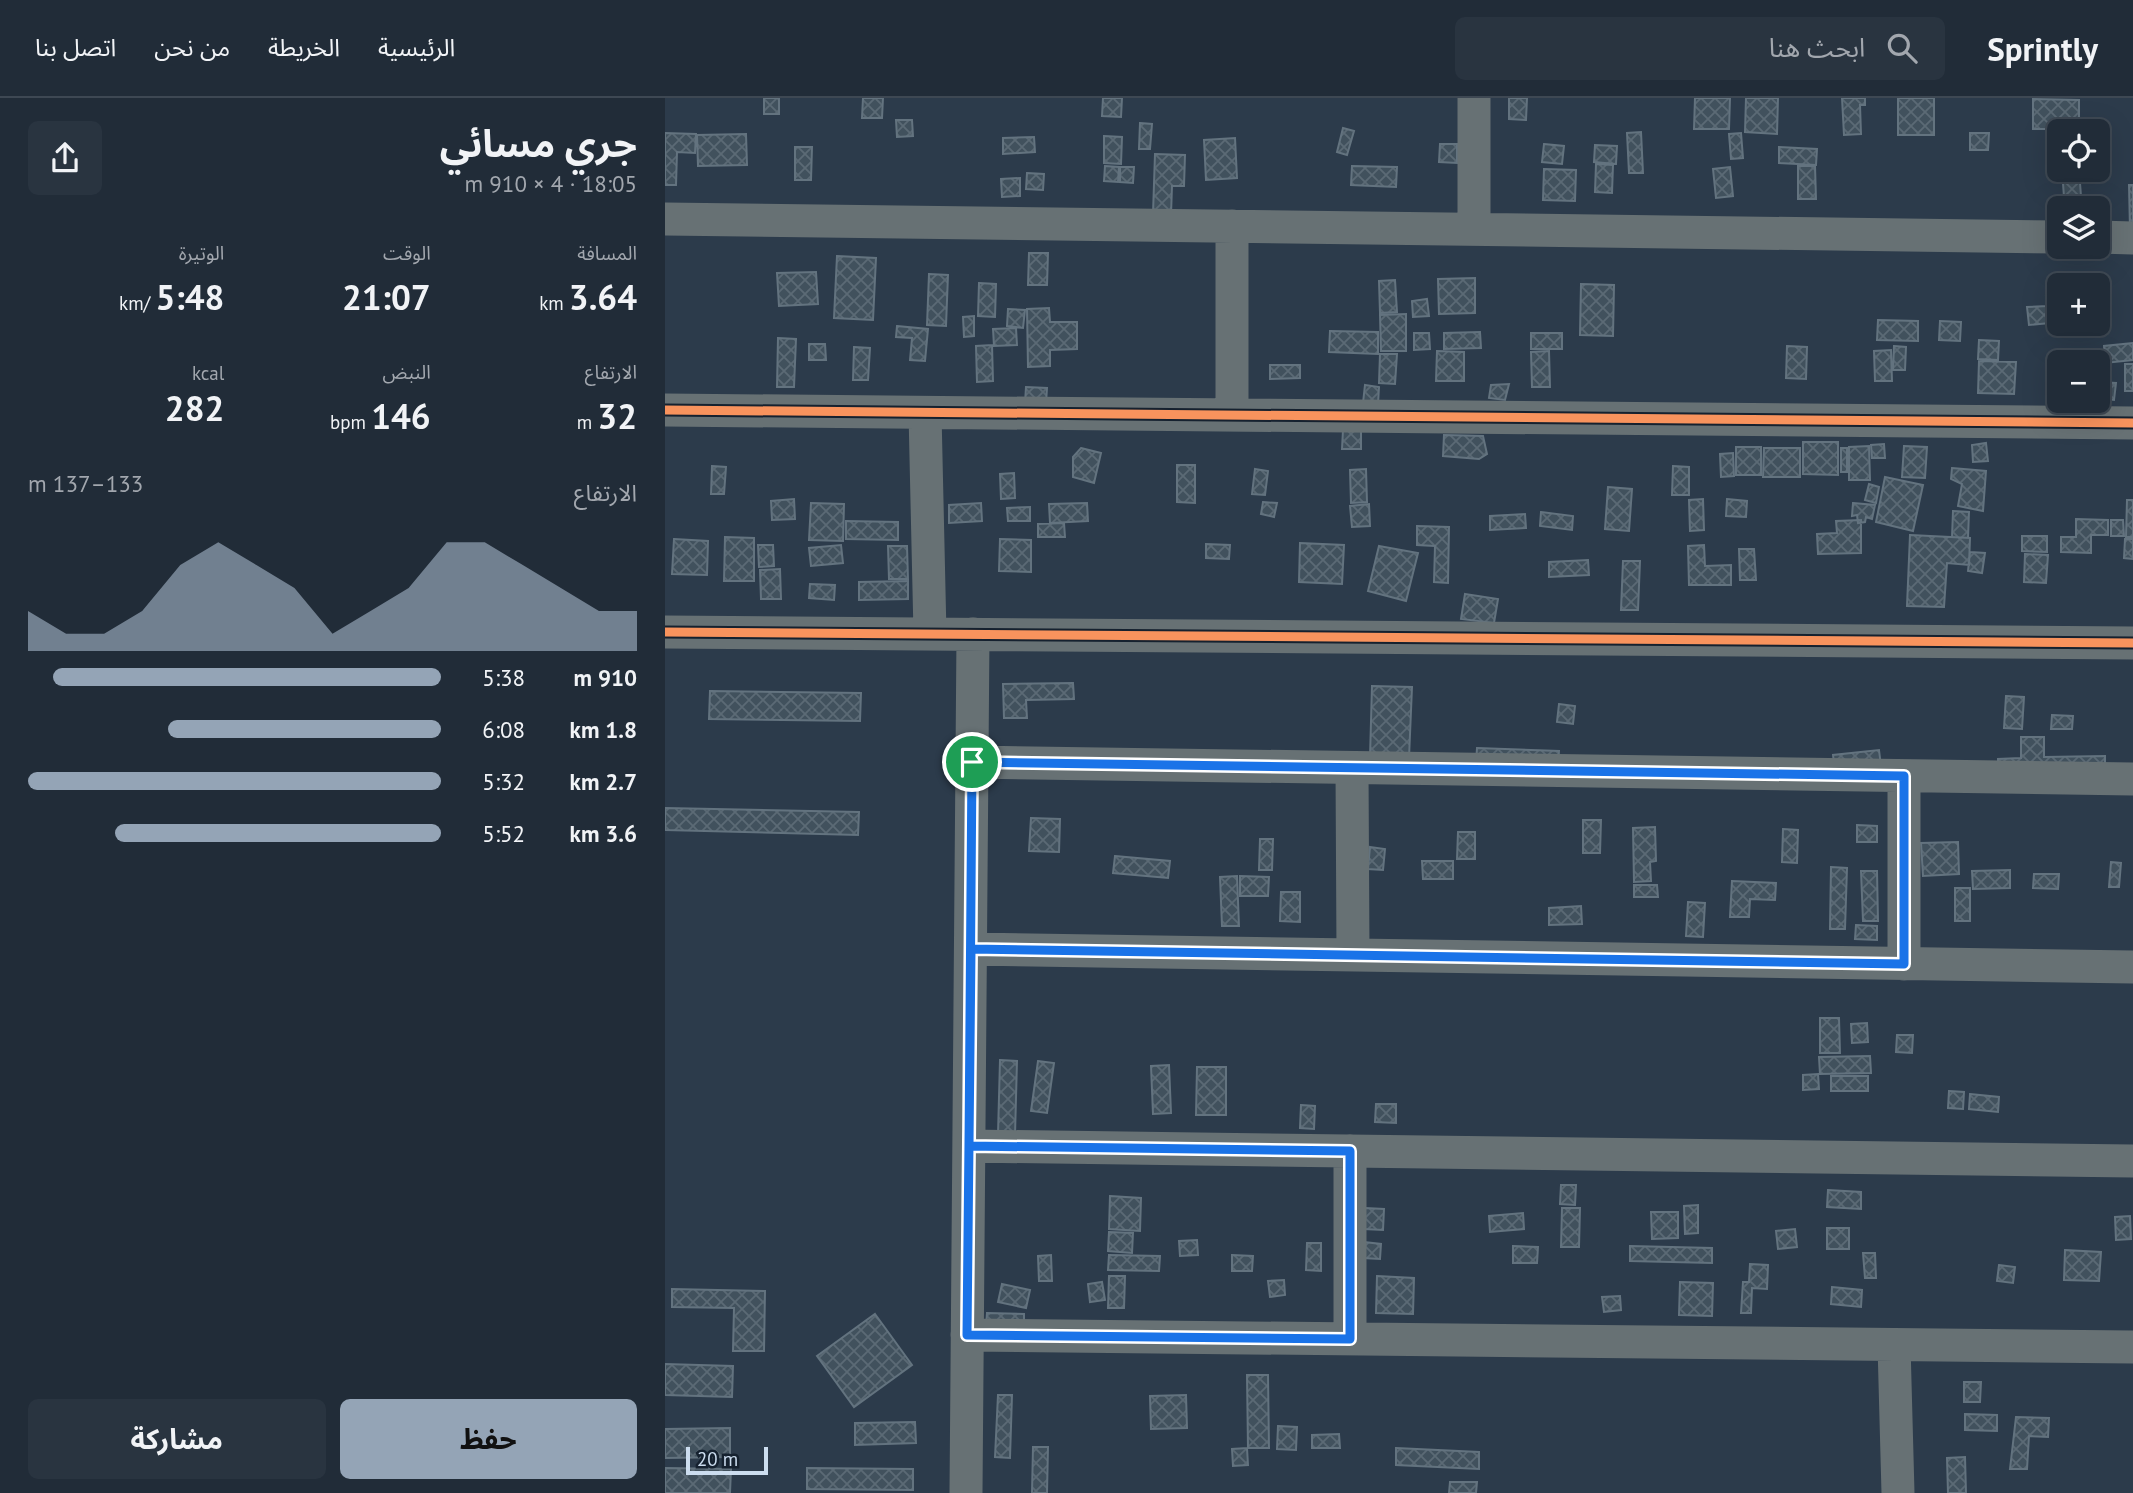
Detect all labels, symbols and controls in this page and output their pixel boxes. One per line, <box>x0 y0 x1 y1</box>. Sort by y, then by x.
search box <box>1455 17 1945 80</box>
text: Sprintly <box>1987 27 2098 70</box>
icon: search <box>1883 29 1921 67</box>
text: ابحث هنا <box>1769 31 1865 64</box>
text: اتصل بنا <box>35 32 116 63</box>
text: من نحن <box>154 32 230 63</box>
text: الخريطة <box>268 32 340 63</box>
text: الرئيسية <box>378 32 455 63</box>
text: جري مسائي <box>440 118 637 167</box>
map controls <box>2047 119 2110 413</box>
button: locate <box>2047 119 2110 182</box>
button: share <box>28 121 102 195</box>
text: 18:05 · 4 × 910 m <box>464 169 637 198</box>
button: layers <box>2047 196 2110 259</box>
text: الوتيرة <box>179 241 224 265</box>
text: الوقت <box>383 241 431 265</box>
text: المسافة <box>577 241 637 265</box>
button: + <box>2047 273 2110 336</box>
text: 5:48 <box>155 274 224 320</box>
text: 21:07 <box>342 274 431 320</box>
text: 3.64 <box>569 274 637 320</box>
text: /km <box>119 291 155 315</box>
text: km <box>539 291 569 315</box>
button: − <box>2047 350 2110 413</box>
text: النبض <box>382 360 431 384</box>
text: الارتفاع <box>585 360 637 384</box>
text: kcal <box>192 361 224 385</box>
text: 282 <box>165 385 224 431</box>
text: 146 <box>371 393 431 439</box>
text: 32 <box>597 393 637 439</box>
text: bpm <box>330 410 371 434</box>
text: m <box>577 410 597 434</box>
text: 133–137 m <box>28 469 143 498</box>
text: الارتفاع <box>574 478 637 507</box>
text: 5:38 <box>482 663 525 692</box>
text: 910 m <box>574 663 637 692</box>
text: 6:08 <box>482 715 525 744</box>
text: 1.8 km <box>570 715 637 744</box>
pin <box>942 732 1002 792</box>
icon: arrive <box>953 743 991 781</box>
text: 5:32 <box>482 767 525 796</box>
text: 2.7 km <box>570 767 637 796</box>
text: 5:52 <box>482 819 525 848</box>
text: 3.6 km <box>570 819 637 848</box>
button: مشاركة <box>28 1399 326 1479</box>
button: حفظ <box>340 1399 637 1479</box>
scale bar <box>686 1444 768 1476</box>
text: 20 m <box>697 1447 738 1471</box>

